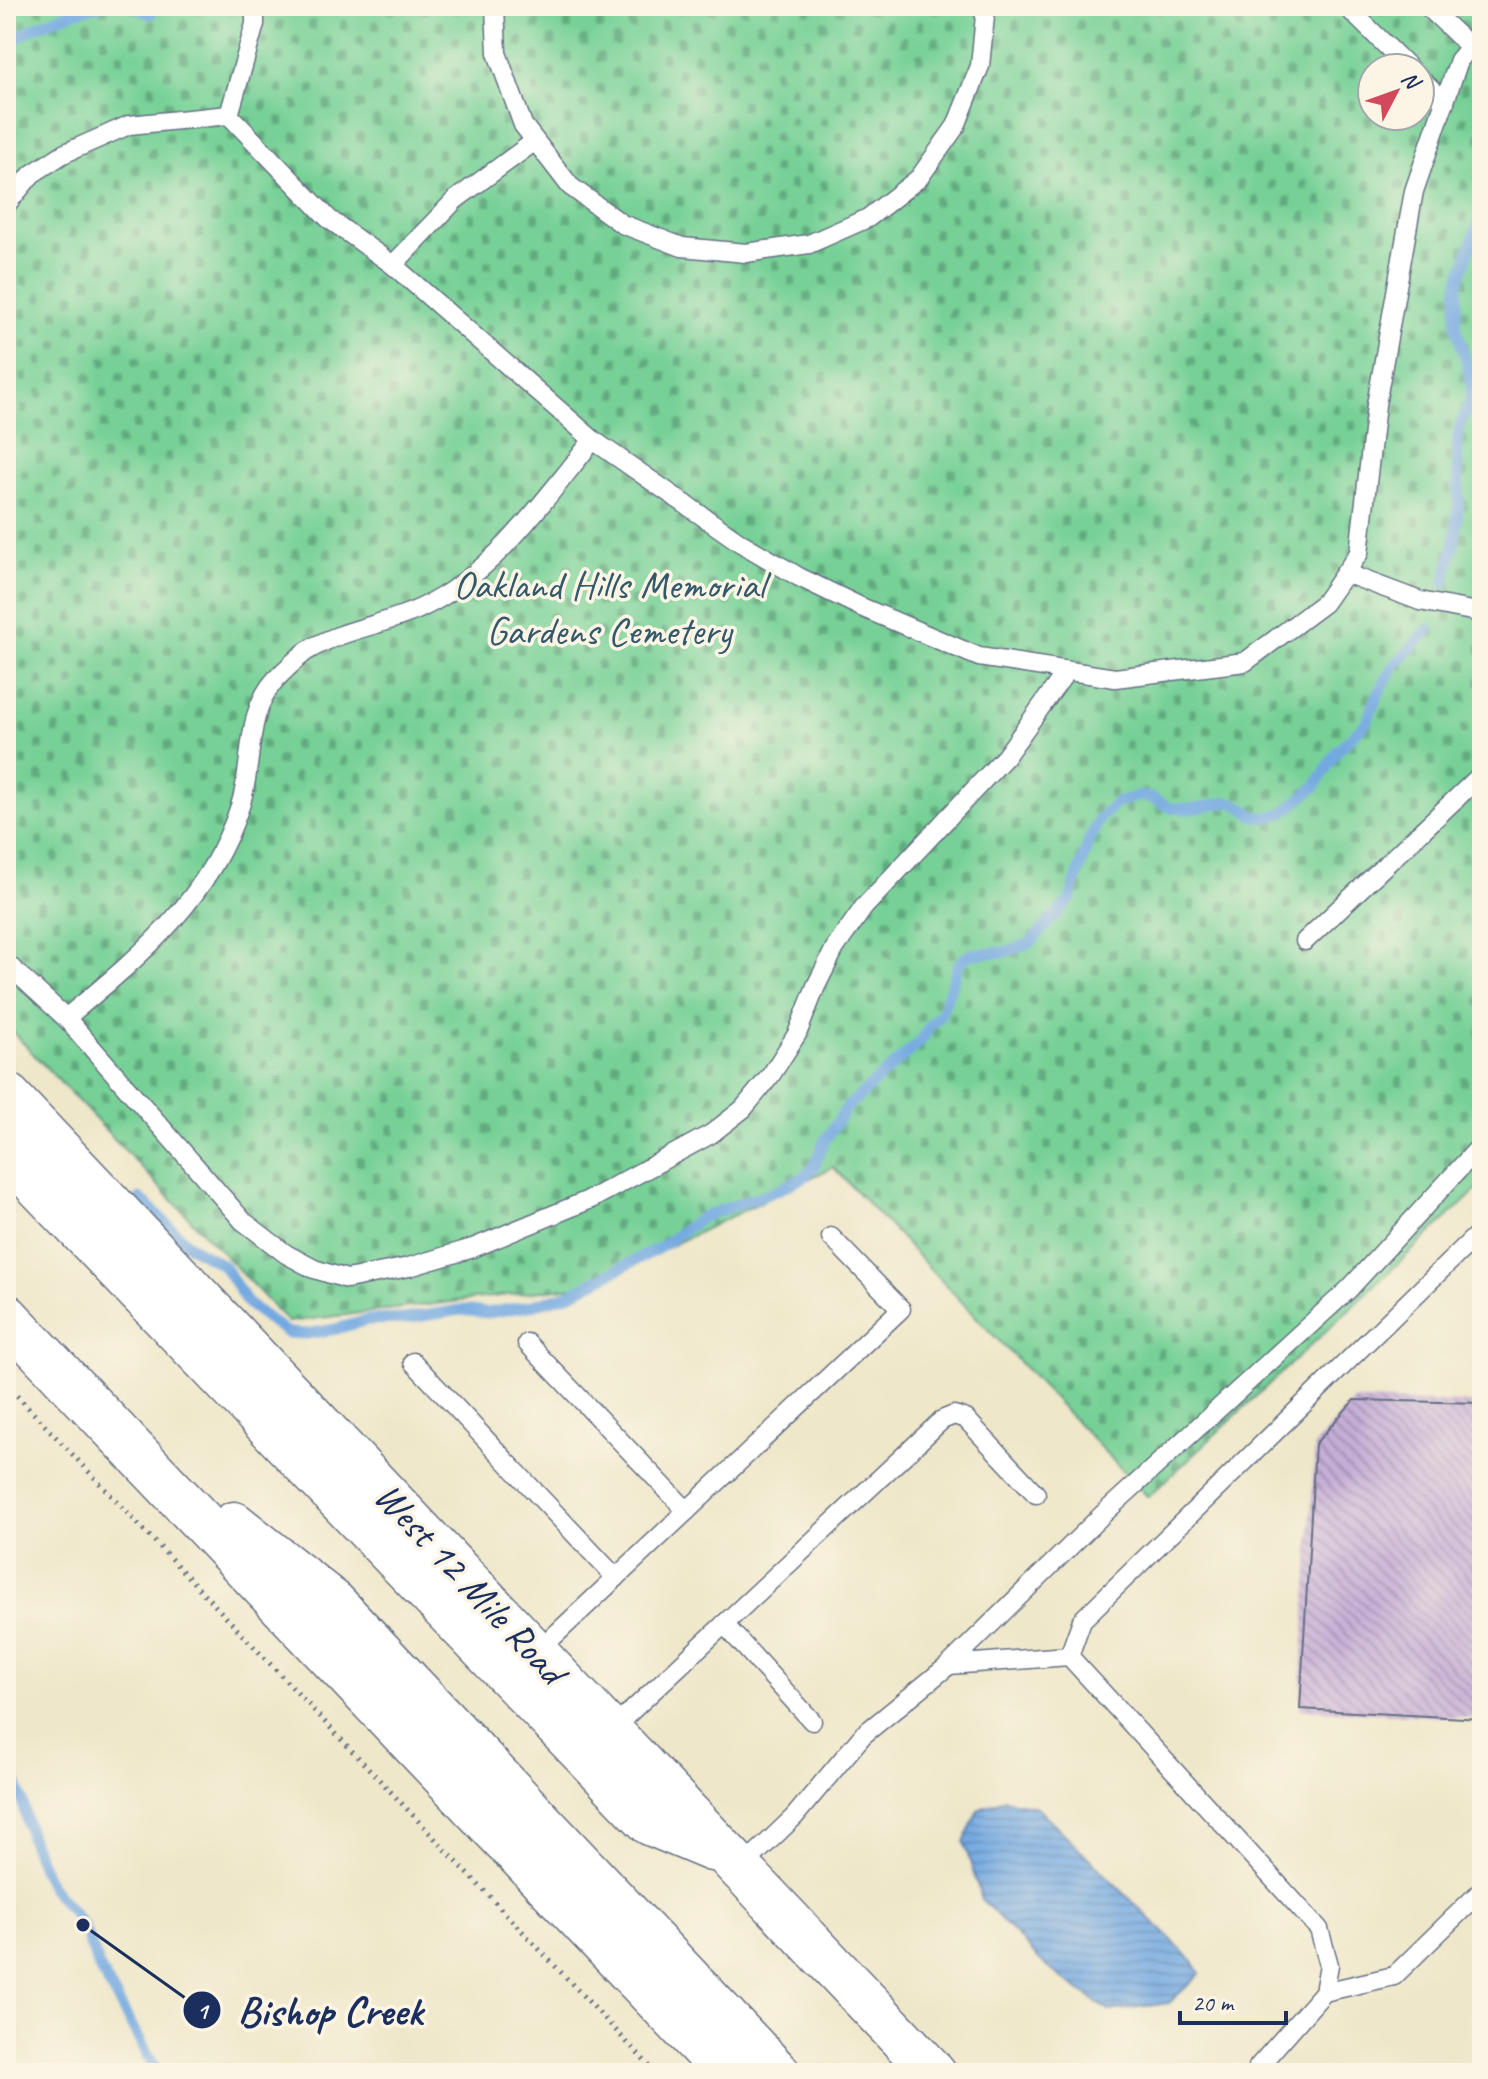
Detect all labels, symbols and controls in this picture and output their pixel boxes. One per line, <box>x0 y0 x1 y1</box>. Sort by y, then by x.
north arrow <box>1356 52 1436 132</box>
text: N <box>1395 65 1428 96</box>
park label: Oakland Hills Memorial Gardens Cemetery <box>453 560 772 656</box>
street label: West 12 Mile Road <box>364 1472 580 1699</box>
scale bar <box>1180 1975 1286 2025</box>
callout: Bishop Creek <box>182 1977 439 2043</box>
text: Bishop Creek <box>238 1985 426 2038</box>
text: 20 m <box>1192 1988 1235 2018</box>
text: 1 <box>197 1996 211 2026</box>

